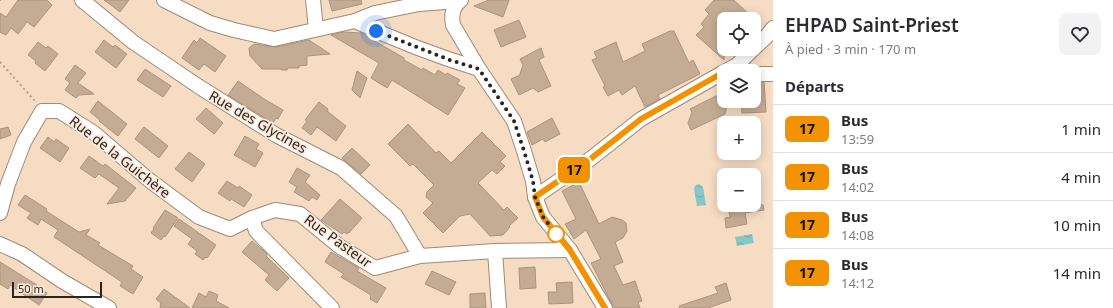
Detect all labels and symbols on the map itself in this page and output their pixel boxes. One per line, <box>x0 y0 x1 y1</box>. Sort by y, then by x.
your location <box>366 21 386 41</box>
street label: Rue des Glycines <box>206 86 311 158</box>
street label: Rue de la Guichère <box>66 111 175 202</box>
line badge: 17 <box>556 157 592 183</box>
street label: Rue Pasteur <box>301 210 376 272</box>
unlabelled marker <box>547 225 565 243</box>
scale bar <box>12 280 102 299</box>

